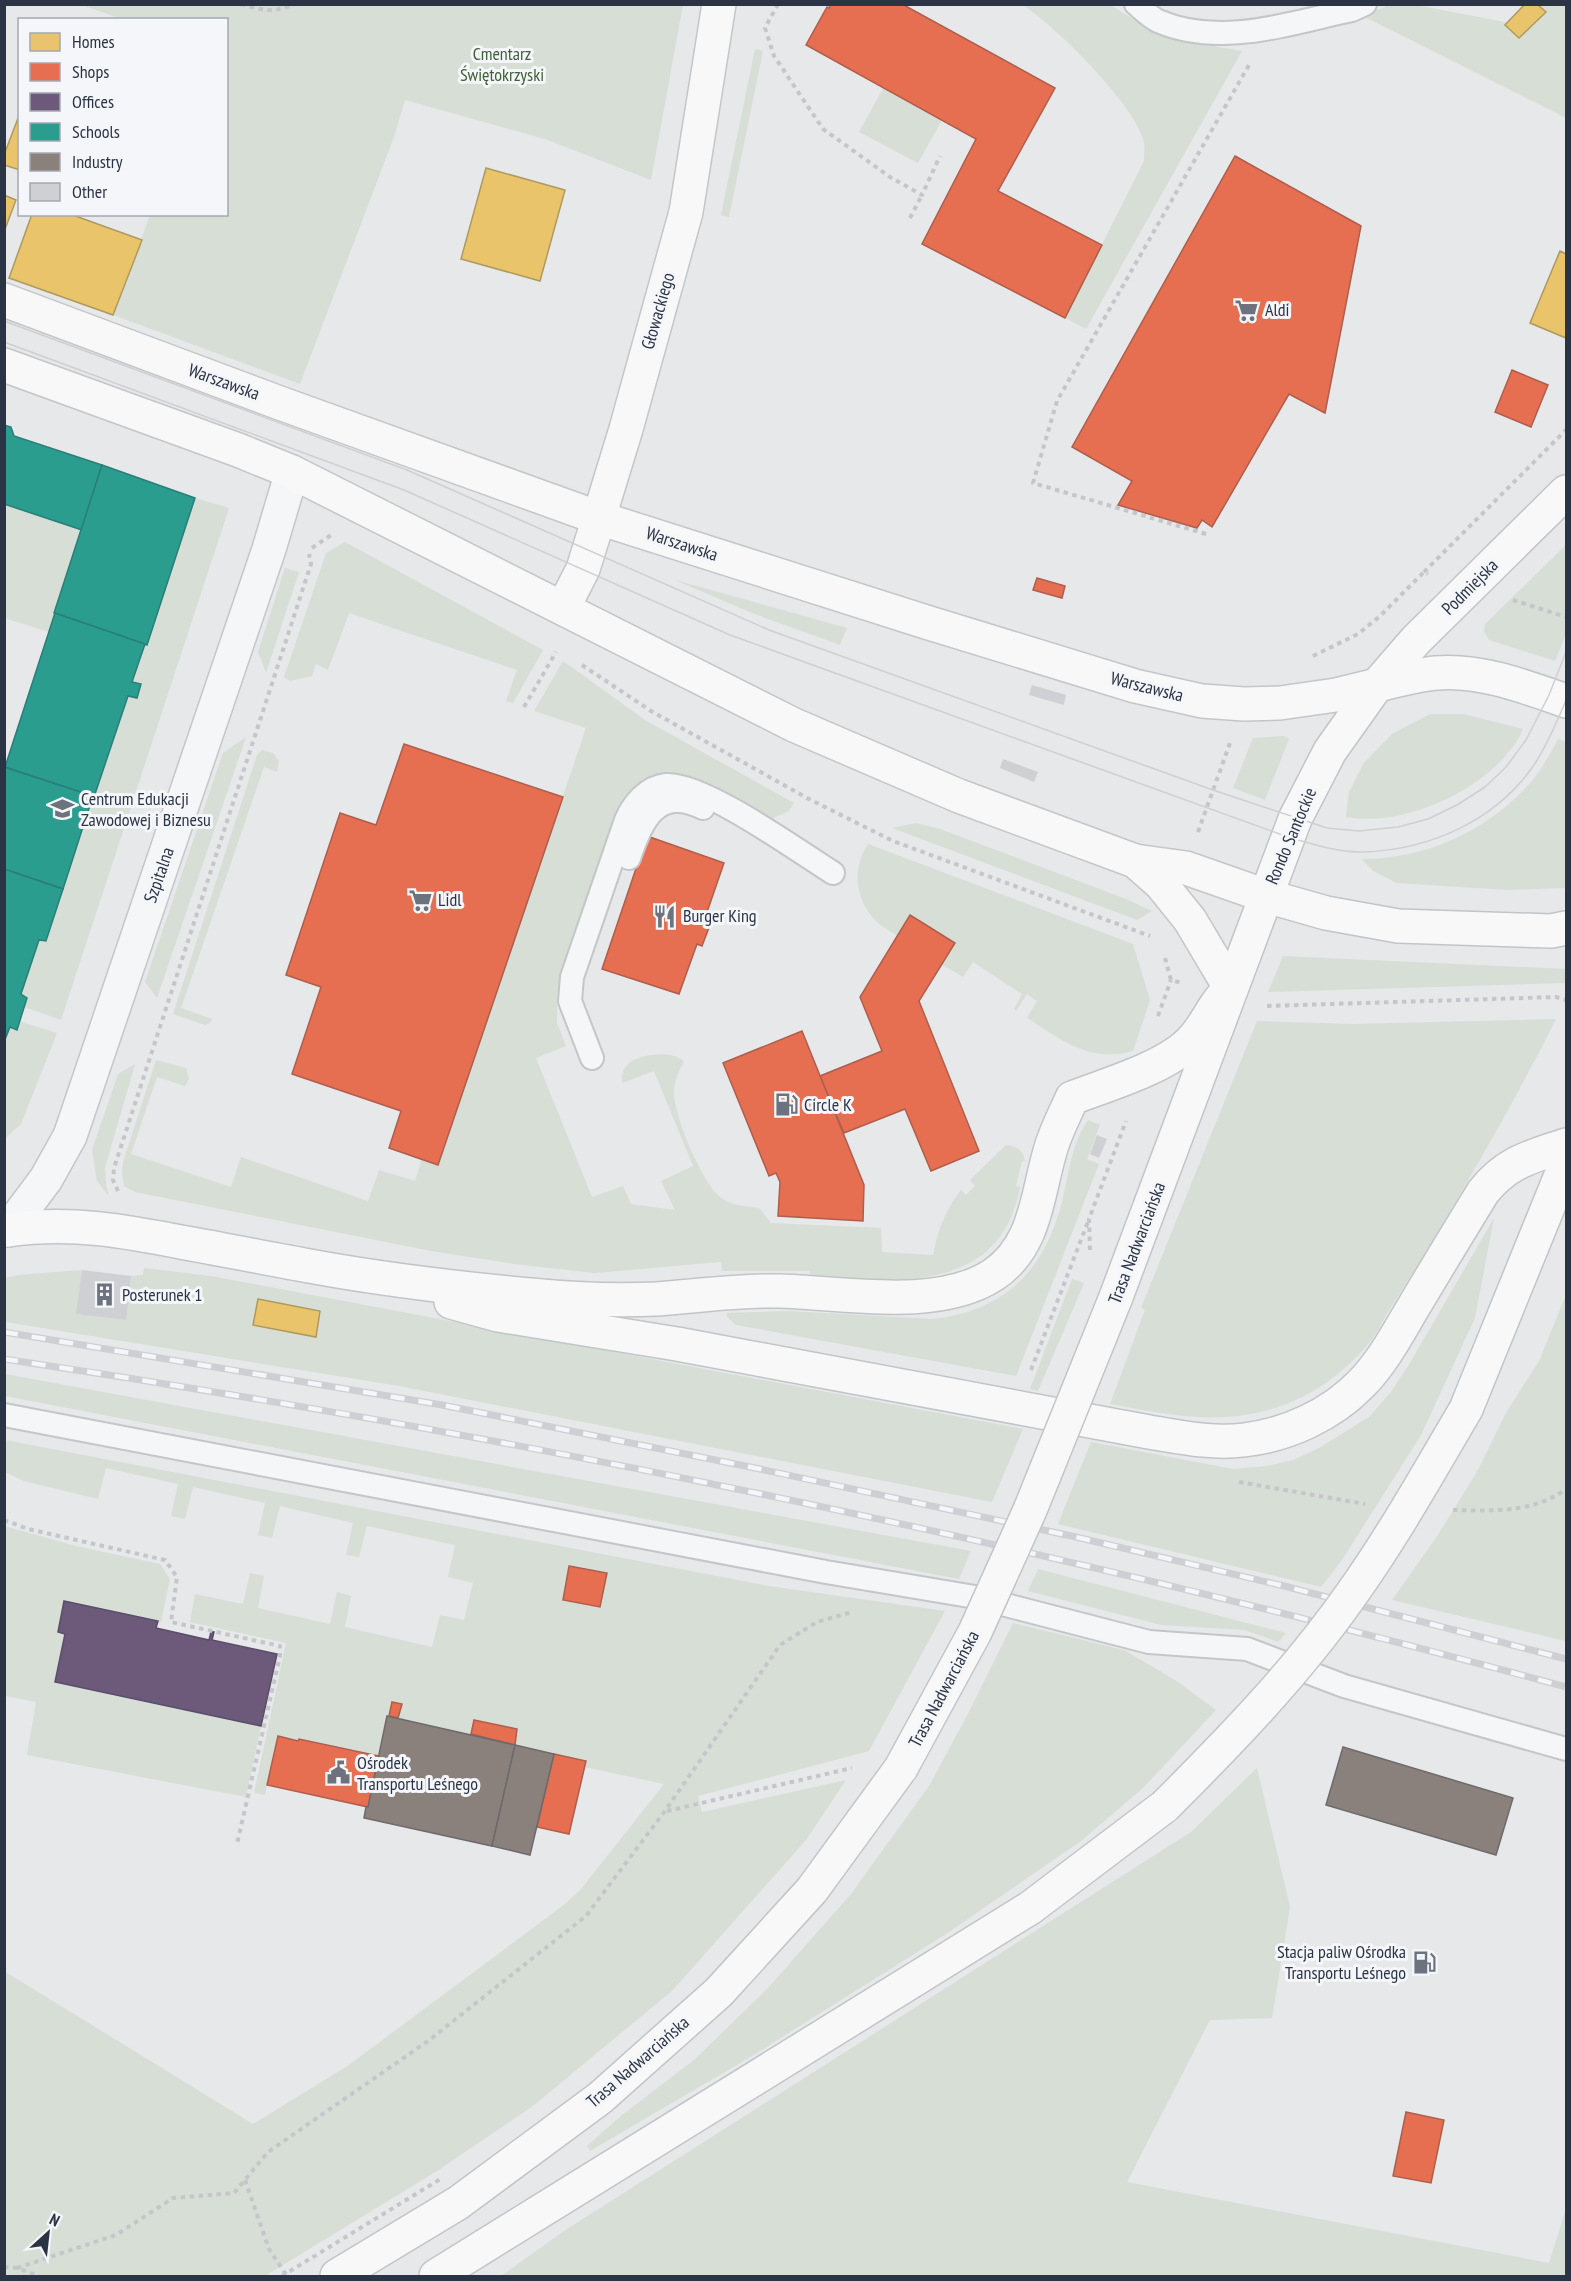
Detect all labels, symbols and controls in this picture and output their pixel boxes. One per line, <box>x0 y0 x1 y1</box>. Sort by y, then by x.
legend <box>18 18 228 216</box>
text: Homes <box>72 30 115 53</box>
park label: Cmentarz Świętokrzyski <box>460 42 544 86</box>
text: Shops <box>72 60 109 83</box>
text: Offices <box>72 90 114 113</box>
text: Schools <box>72 120 120 143</box>
text: Industry <box>72 150 123 173</box>
text: Other <box>72 180 107 203</box>
street label: Głowackiego <box>636 270 679 352</box>
supermarket icon: Aldi <box>1234 297 1260 323</box>
place label: Aldi <box>1265 298 1289 321</box>
street label: Warszawska <box>185 358 263 405</box>
street label: Warszawska <box>643 521 721 566</box>
street label: Podmiejska <box>1437 554 1503 620</box>
street label: Warszawska <box>1108 666 1186 707</box>
street label: Rondo Santockie <box>1260 784 1321 888</box>
place label: Centrum Edukacji Zawodowej i Biznesu <box>81 787 211 831</box>
school or university icon: Centrum Edukacji Zawodowej i Biznesu <box>50 796 76 822</box>
street label: Szpitalna <box>138 844 179 906</box>
supermarket icon: Lidl <box>407 887 433 913</box>
place label: Lidl <box>438 888 462 911</box>
restaurant icon: Burger King <box>652 903 678 929</box>
place label: Burger King <box>683 904 757 927</box>
fuel station icon: Circle K <box>773 1092 799 1118</box>
place label: Circle K <box>804 1093 852 1116</box>
street label: Trasa Nadwarciańska <box>1103 1179 1170 1307</box>
building icon: Posterunek 1 <box>91 1282 117 1308</box>
place label: Posterunek 1 <box>122 1283 202 1306</box>
street label: Trasa Nadwarciańska <box>903 1626 984 1751</box>
place label: Ośrodek Transportu Leśnego <box>357 1751 478 1795</box>
public building icon: Ośrodek Transportu Leśnego <box>326 1760 352 1786</box>
place label: Stacja paliw Ośrodka Transportu Leśnego <box>1277 1940 1406 1984</box>
fuel station icon: Stacja paliw Ośrodka Transportu Leśnego <box>1411 1949 1437 1975</box>
street label: Trasa Nadwarciańska <box>581 2011 694 2113</box>
north arrow <box>18 2203 78 2263</box>
text: N <box>46 2209 63 2231</box>

